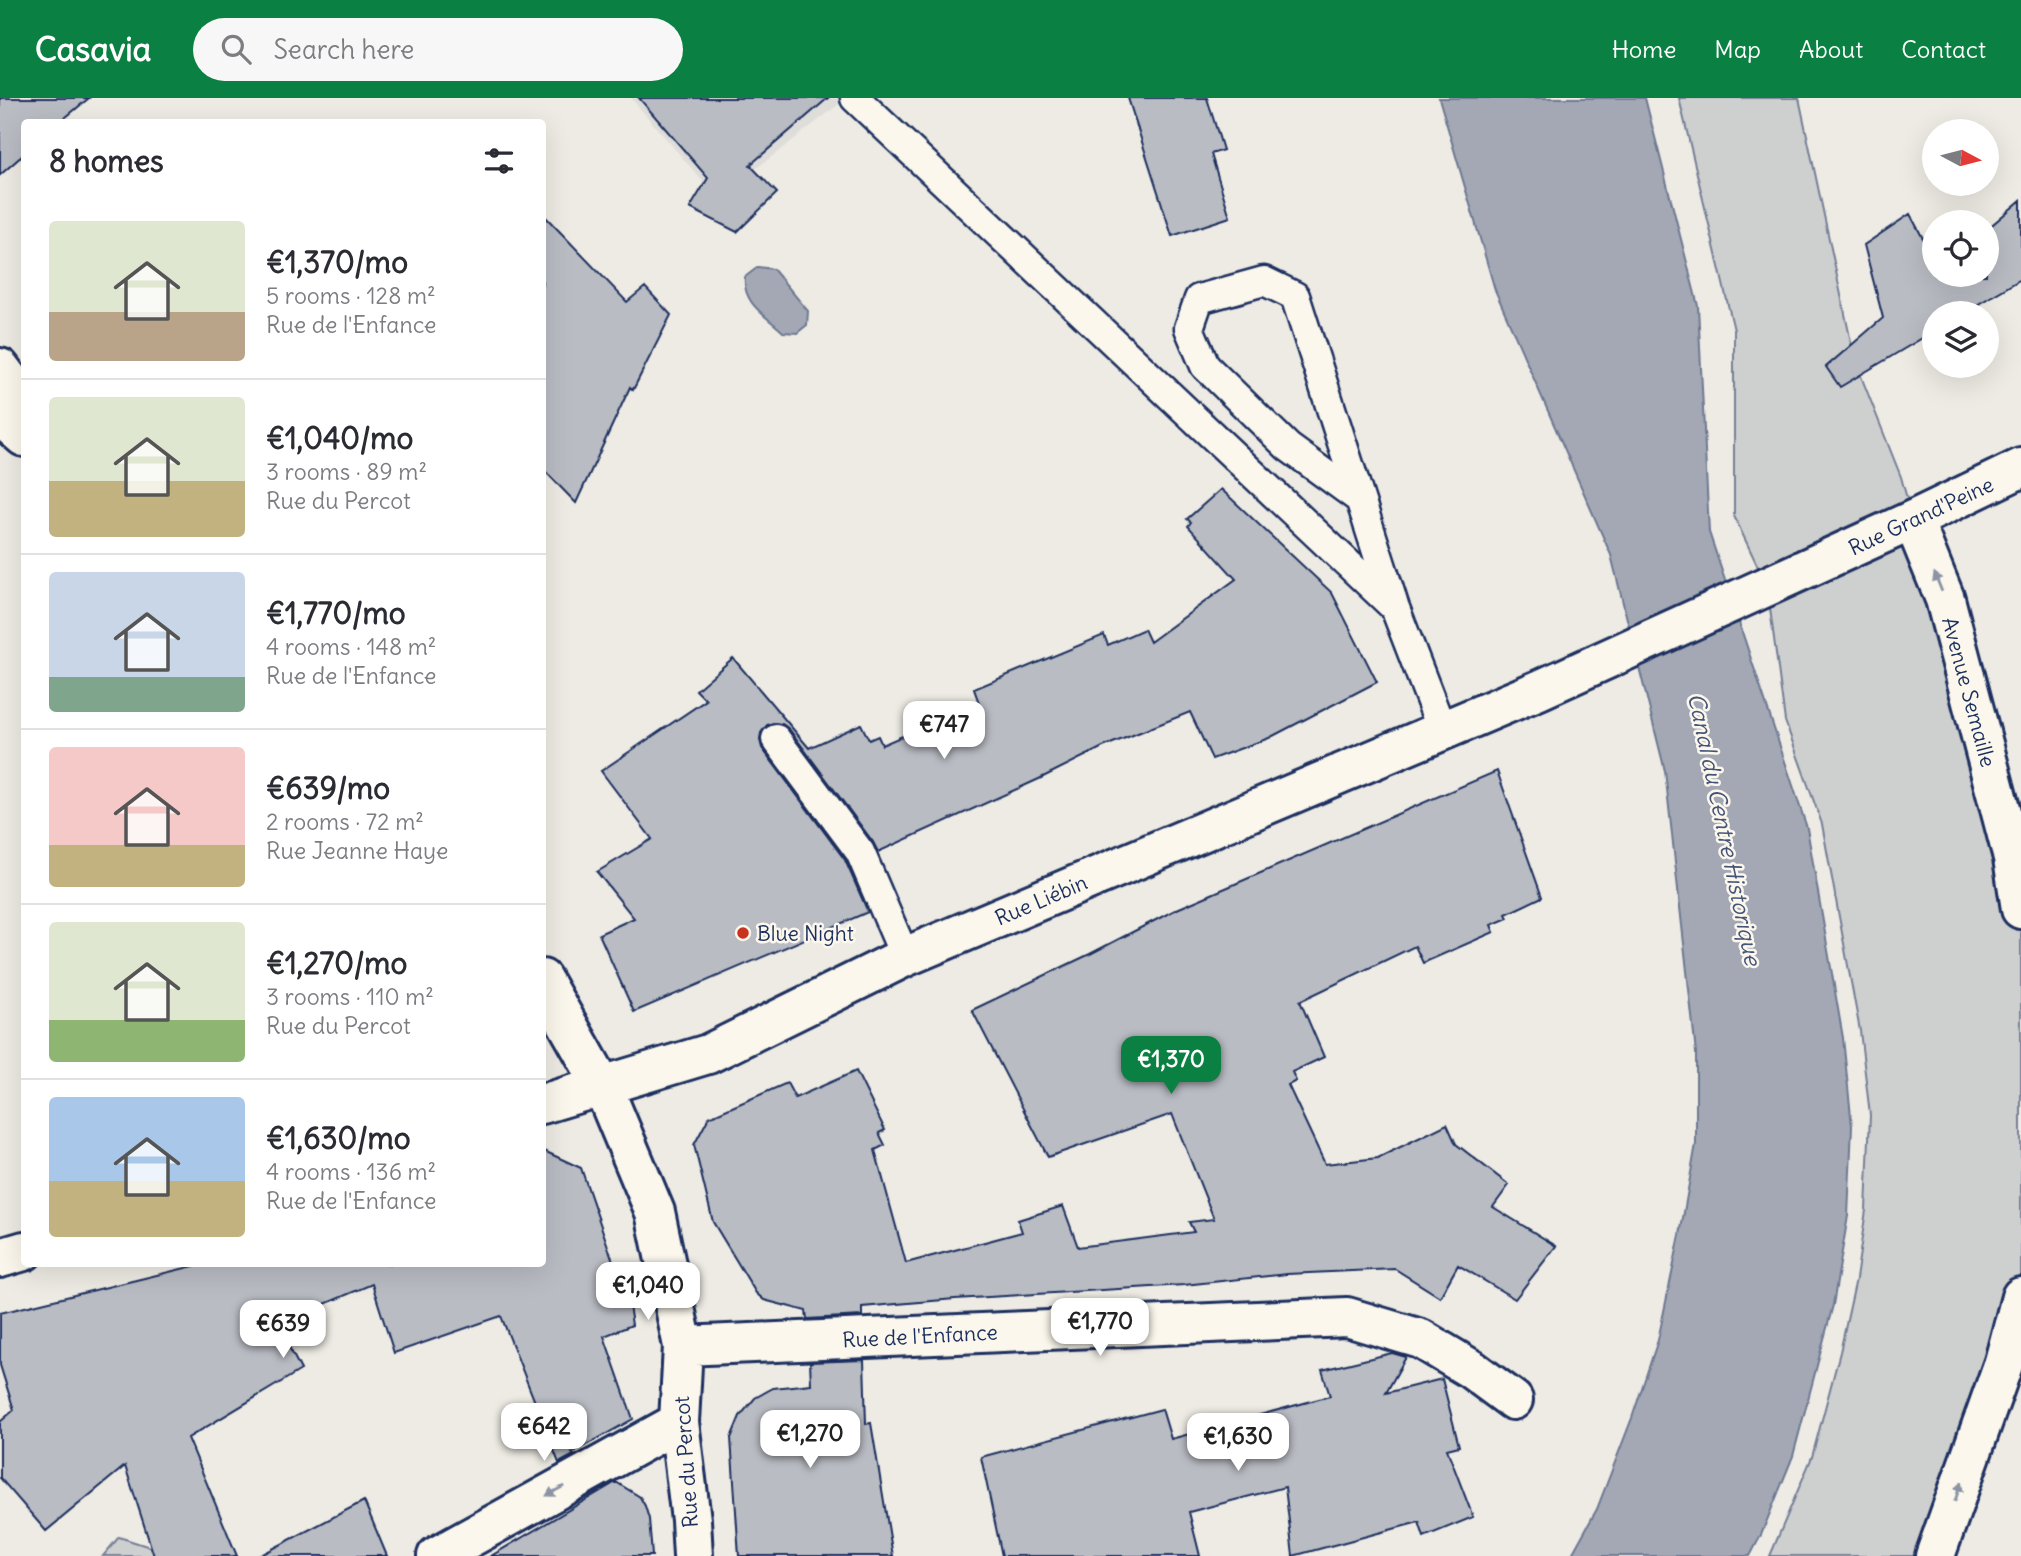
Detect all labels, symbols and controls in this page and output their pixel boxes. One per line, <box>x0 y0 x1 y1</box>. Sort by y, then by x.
search box <box>193 18 683 81</box>
text: Casavia <box>35 28 151 70</box>
icon: search <box>217 30 255 68</box>
text: Search here <box>273 33 414 66</box>
text: Home <box>1612 34 1676 64</box>
text: Map <box>1714 34 1761 64</box>
text: About <box>1799 34 1863 64</box>
text: Contact <box>1901 34 1986 64</box>
north arrow <box>1922 119 1998 196</box>
map controls <box>1922 119 1999 378</box>
text: 8 homes <box>49 142 164 180</box>
icon: filters <box>480 142 518 180</box>
button: locate <box>1922 210 1999 287</box>
text: €1,370/mo <box>266 243 408 281</box>
icon: home <box>105 249 189 333</box>
text: 5 rooms · 128 m² <box>266 281 436 310</box>
button: layers <box>1922 301 1999 378</box>
text: Rue de l'Enfance <box>266 310 436 339</box>
text: €1,040/mo <box>266 419 413 457</box>
icon: home <box>105 425 189 509</box>
text: 3 rooms · 89 m² <box>266 457 427 486</box>
street label: Rue Grand'Peine <box>1844 471 1998 561</box>
text: Rue du Percot <box>266 486 411 515</box>
one-way arrow <box>1933 571 1944 592</box>
text: €1,770/mo <box>266 594 406 632</box>
icon: home <box>105 600 189 684</box>
street label: Avenue Semaille <box>1936 614 2002 770</box>
text: 4 rooms · 148 m² <box>266 632 436 661</box>
text: Rue de l'Enfance <box>266 661 436 690</box>
water label: Canal du Centre Historique <box>1682 690 1768 969</box>
pin: €747 <box>903 702 985 761</box>
text: €747 <box>919 709 969 738</box>
text: €639/mo <box>266 769 390 807</box>
icon: home <box>105 775 189 859</box>
text: 2 rooms · 72 m² <box>266 807 424 836</box>
text: Rue Jeanne Haye <box>266 836 448 865</box>
street label: Rue Liébin <box>991 869 1091 931</box>
place label: Blue Night <box>757 920 854 947</box>
marker: Blue Night <box>735 925 751 941</box>
text: €1,270/mo <box>266 944 407 982</box>
icon: home <box>105 950 189 1034</box>
text: 3 rooms · 110 m² <box>266 982 434 1011</box>
text: Rue du Percot <box>266 1011 411 1040</box>
pin: €1,370 <box>1114 1037 1228 1096</box>
text: €1,370 <box>1137 1044 1205 1073</box>
text: €1,630/mo <box>266 1119 411 1157</box>
icon: home <box>105 1125 189 1209</box>
text: 4 rooms · 136 m² <box>266 1157 436 1186</box>
text: Rue de l'Enfance <box>266 1186 436 1215</box>
pin: €1,040 <box>591 1262 705 1322</box>
text: €1,040 <box>612 1270 684 1299</box>
pin: €1,770 <box>1043 1298 1157 1358</box>
pin: €639 <box>242 1300 324 1360</box>
text: €1,770 <box>1067 1306 1133 1335</box>
text: €639 <box>256 1308 310 1337</box>
street label: Rue de l'Enfance <box>842 1318 998 1354</box>
street label: Rue du Percot <box>668 1395 704 1529</box>
pin: €642 <box>503 1404 585 1463</box>
pin: €1,270 <box>753 1410 867 1470</box>
text: €642 <box>517 1411 571 1440</box>
pin: €1,630 <box>1181 1414 1295 1473</box>
text: €1,270 <box>776 1418 844 1447</box>
text: €1,630 <box>1203 1421 1273 1450</box>
one-way arrow <box>1953 1481 1964 1502</box>
one-way arrow <box>545 1485 565 1497</box>

